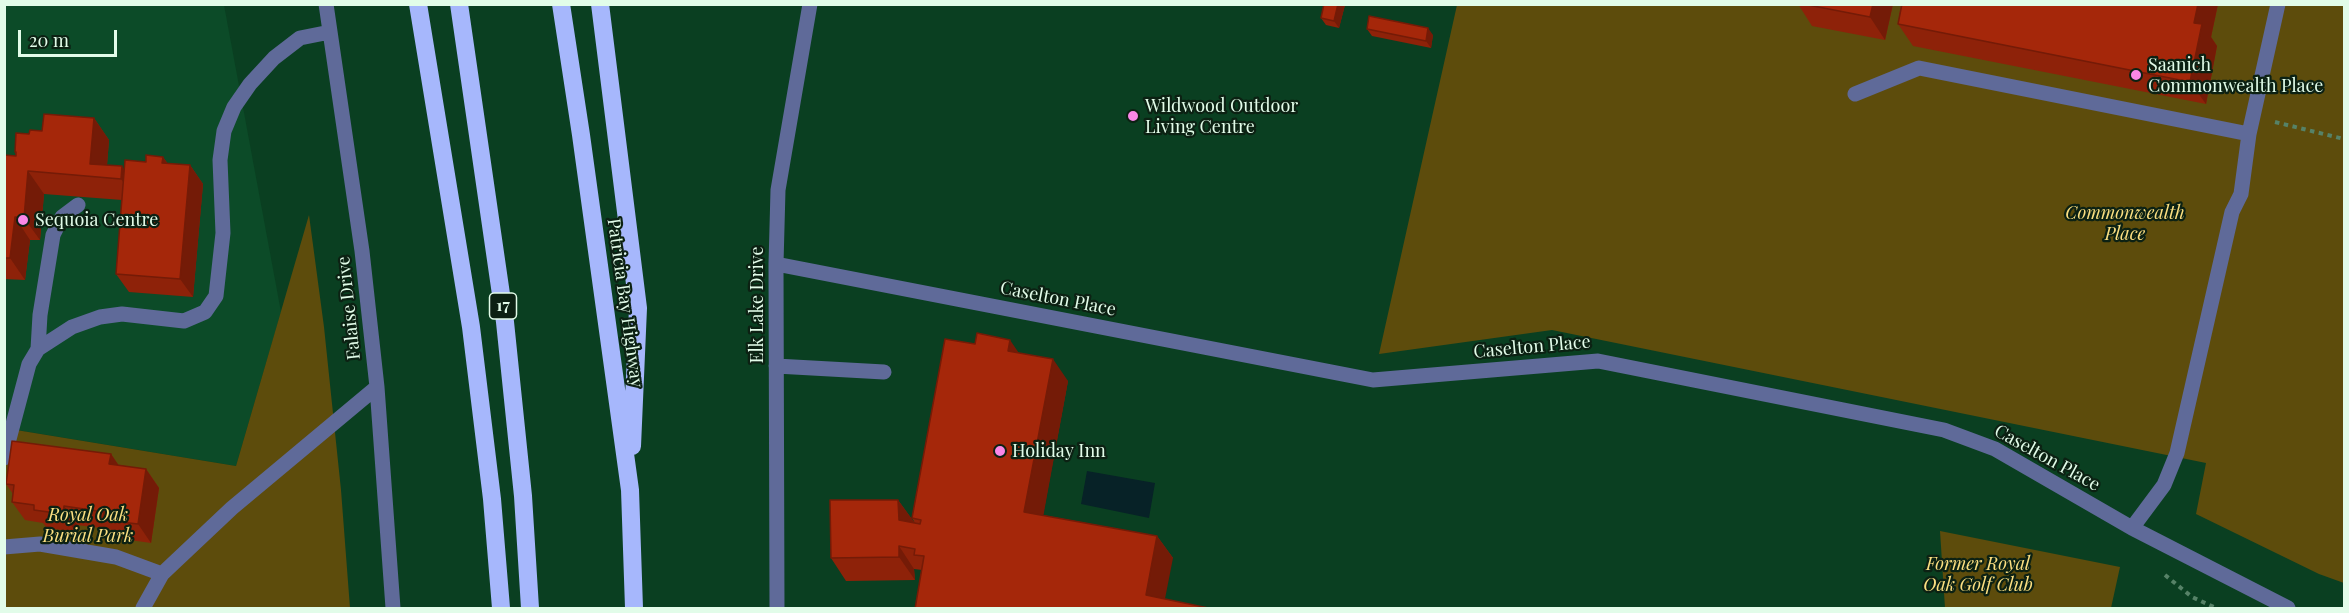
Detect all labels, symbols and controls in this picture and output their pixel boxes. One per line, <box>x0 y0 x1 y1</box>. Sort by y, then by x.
scale bar <box>21 18 120 56</box>
text: 20 m <box>29 28 69 52</box>
place label: Saanich Commonwealth Place <box>2148 54 2323 97</box>
marker: Saanich Commonwealth Place <box>2129 68 2143 82</box>
place label: Wildwood Outdoor Living Centre <box>1145 95 1298 138</box>
marker: Wildwood Outdoor Living Centre <box>1126 109 1140 123</box>
park label: Commonwealth Place <box>2065 202 2185 244</box>
place label: Sequoia Centre <box>35 209 158 231</box>
marker: Sequoia Centre <box>16 213 30 227</box>
street label: Patricia Bay Highway <box>602 217 648 389</box>
street label: Elk Lake Drive <box>746 246 768 364</box>
street label: Falaise Drive <box>333 255 365 361</box>
street label: Caselton Place <box>998 277 1118 321</box>
road number: 17 <box>490 293 516 319</box>
street label: Caselton Place <box>1473 331 1591 363</box>
street label: Caselton Place <box>1990 420 2104 496</box>
place label: Holiday Inn <box>1012 440 1106 462</box>
marker: Holiday Inn <box>993 444 1007 458</box>
park label: Royal Oak Burial Park <box>43 504 133 546</box>
park label: Former Royal Oak Golf Club <box>1923 553 2033 596</box>

